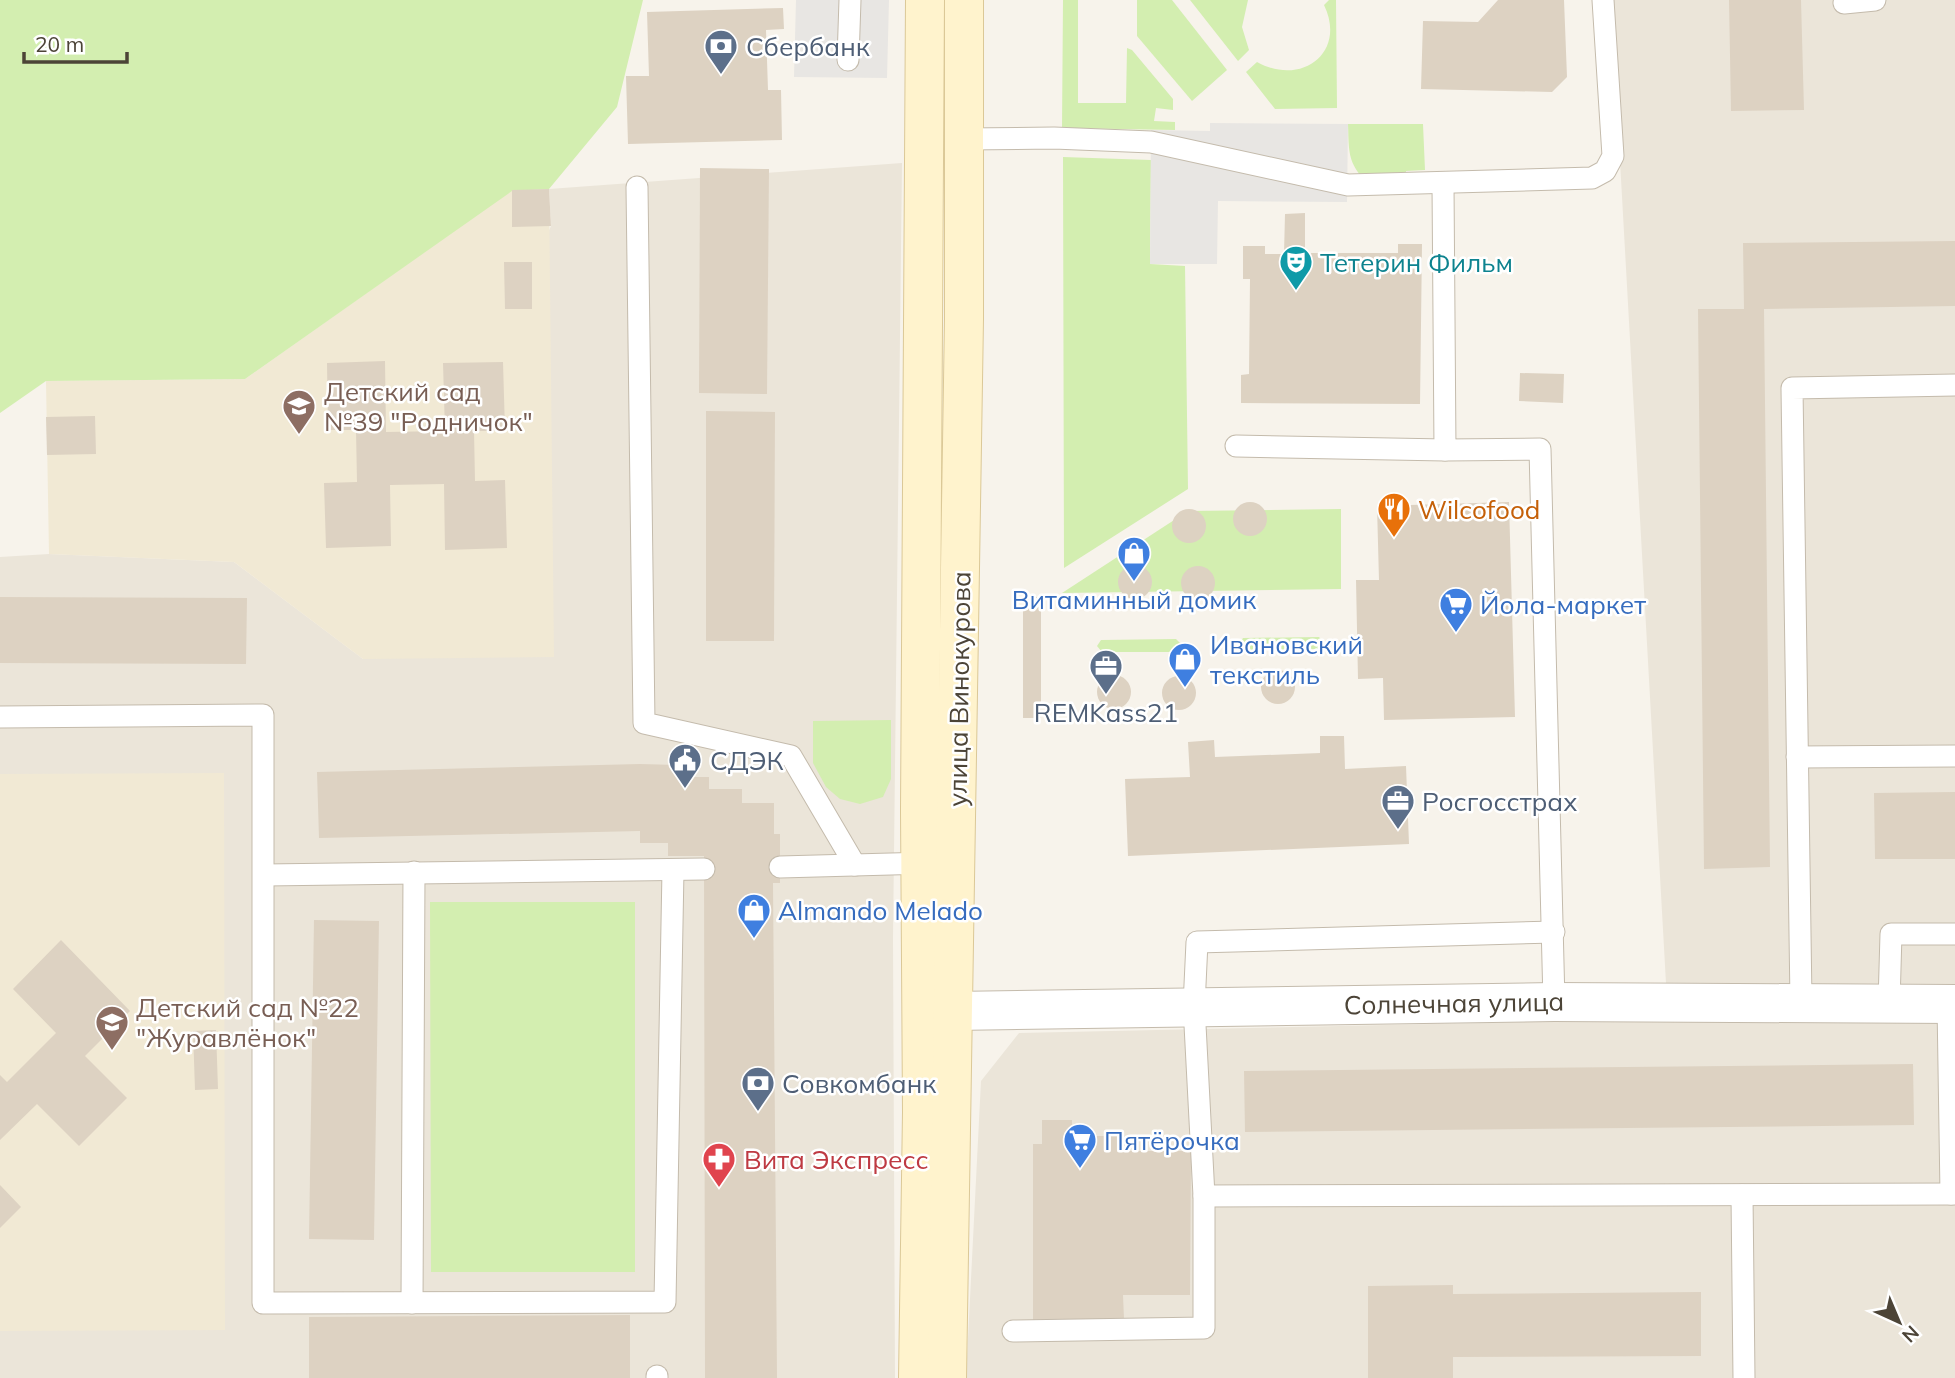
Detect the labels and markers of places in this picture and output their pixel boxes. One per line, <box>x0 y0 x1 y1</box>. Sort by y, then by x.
bank icon: Сбербанк <box>702 27 740 76</box>
place label: Сбербанк <box>746 30 870 63</box>
theatre icon: Тетерин Фильм <box>1277 243 1315 292</box>
place label: Тетерин Фильм <box>1320 246 1513 279</box>
place label: Детский сад №39 "Родничок" <box>324 375 533 438</box>
school or university icon: Детский сад №39 "Родничок" <box>280 387 318 436</box>
restaurant icon: Wilcofood <box>1375 490 1413 539</box>
place label: Wilcofood <box>1418 493 1540 526</box>
shop icon: Витаминный домик <box>1115 534 1153 583</box>
place label: Витаминный домик <box>1012 583 1256 616</box>
supermarket icon: Йола-маркет <box>1437 585 1475 634</box>
place label: Йола-маркет <box>1480 588 1646 621</box>
place label: Ивановский текстиль <box>1210 628 1363 691</box>
shop icon: Ивановский текстиль <box>1166 640 1204 689</box>
office icon: REMKass21 <box>1087 647 1125 696</box>
place label: REMKass21 <box>1034 696 1178 729</box>
public building icon: СДЭК <box>666 741 704 790</box>
place label: СДЭК <box>710 744 784 777</box>
office icon: Росгосстрах <box>1379 782 1417 831</box>
place label: Росгосстрах <box>1422 785 1577 818</box>
shop icon: Almando Melado <box>735 891 773 940</box>
place label: Almando Melado <box>778 894 983 927</box>
place label: Детский сад №22 "Журавлёнок" <box>136 991 359 1054</box>
school or university icon: Детский сад №22 "Журавлёнок" <box>93 1003 131 1052</box>
bank icon: Совкомбанк <box>739 1064 777 1113</box>
place label: Совкомбанк <box>782 1067 936 1100</box>
supermarket icon: Пятёрочка <box>1061 1121 1099 1170</box>
place label: Пятёрочка <box>1104 1124 1240 1157</box>
pharmacy icon: Вита Экспресс <box>700 1140 738 1189</box>
place label: Вита Экспресс <box>744 1143 929 1176</box>

